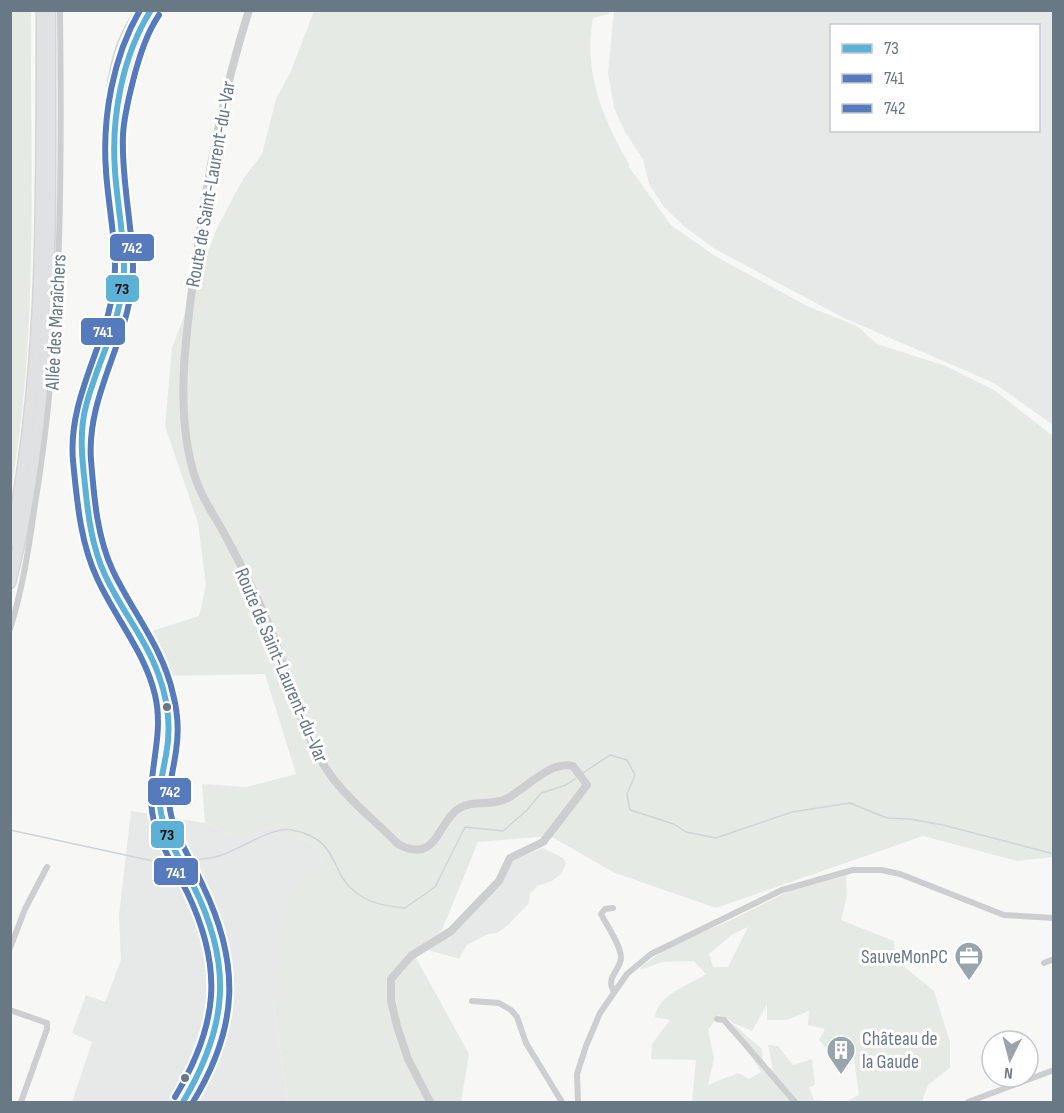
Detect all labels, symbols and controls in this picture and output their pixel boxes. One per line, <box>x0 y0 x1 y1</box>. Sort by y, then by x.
legend <box>830 24 1040 132</box>
text: 73 <box>884 38 899 59</box>
text: 741 <box>884 68 905 89</box>
street label: Route de Saint-Laurent-du-Var <box>181 79 241 289</box>
text: 742 <box>884 98 905 119</box>
line badge: 742 <box>109 233 155 262</box>
text: 742 <box>122 239 142 258</box>
street label: Allée des Maraîchers <box>40 254 72 392</box>
line badge: 73 <box>105 274 140 303</box>
text: 73 <box>115 280 129 299</box>
line badge: 741 <box>80 317 126 346</box>
text: 741 <box>93 323 114 342</box>
street label: Route de Saint-Laurent-du-Var <box>229 565 333 766</box>
unlabelled marker <box>161 701 173 713</box>
line badge: 742 <box>147 777 192 806</box>
text: 742 <box>160 783 180 802</box>
line badge: 73 <box>150 820 185 849</box>
text: 73 <box>160 826 174 845</box>
line badge: 741 <box>153 857 199 886</box>
text: 741 <box>166 864 187 883</box>
office icon: SauveMonPC <box>953 940 985 982</box>
place label: SauveMonPC <box>861 945 948 969</box>
place label: Château de la Gaude <box>862 1027 938 1074</box>
north arrow <box>980 1029 1040 1089</box>
building icon: Château de la Gaude <box>825 1034 857 1076</box>
text: N <box>1003 1063 1014 1082</box>
unlabelled marker <box>179 1072 191 1084</box>

